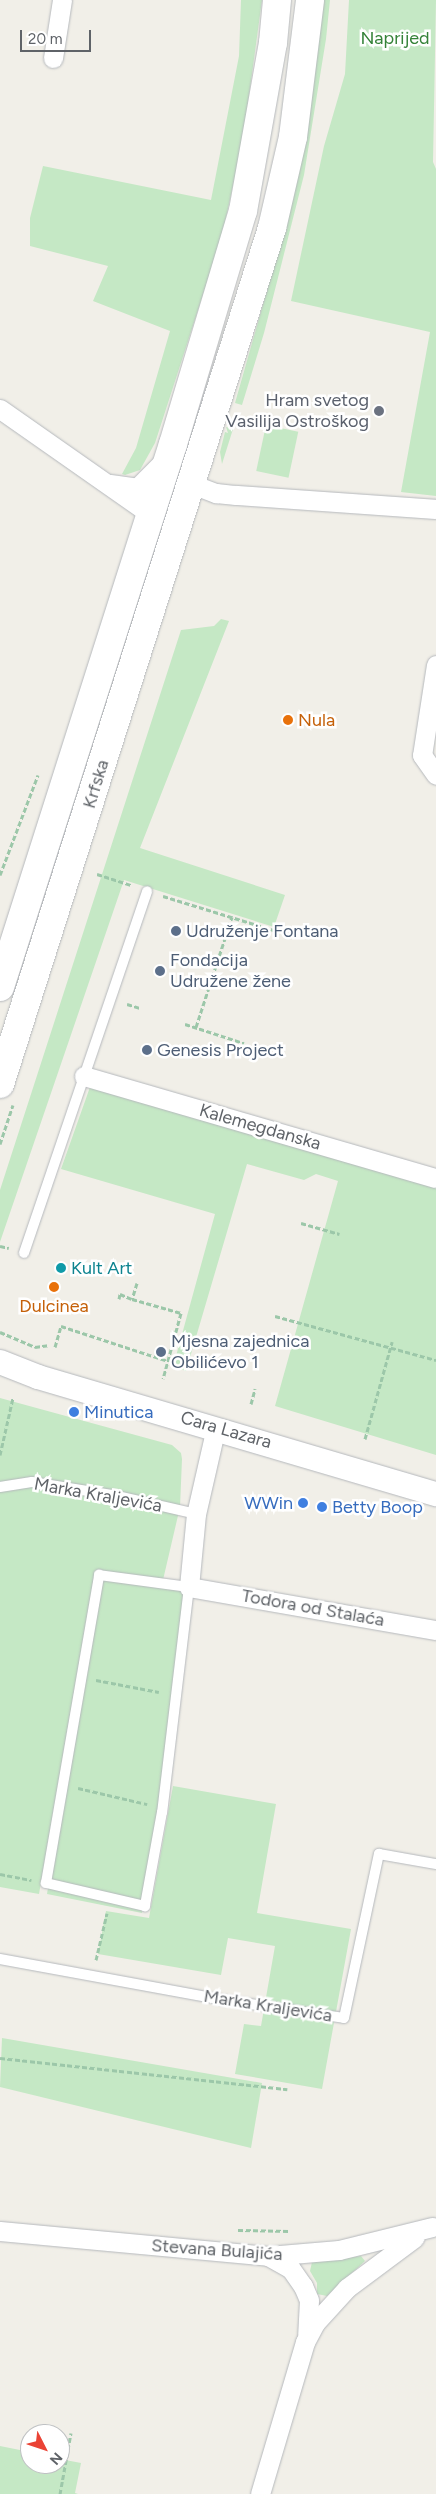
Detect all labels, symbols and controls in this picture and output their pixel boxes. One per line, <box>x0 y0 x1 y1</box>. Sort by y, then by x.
scale bar <box>22 20 94 52</box>
park label: Naprijed <box>360 27 430 49</box>
text: 20 m <box>28 30 62 48</box>
place label: Hram svetog Vasilija Ostroškog <box>225 390 369 432</box>
marker: Hram svetog Vasilija Ostroškog <box>373 405 385 417</box>
place label: Nula <box>298 709 335 731</box>
marker: Nula <box>282 714 294 726</box>
street label: Krfska <box>78 757 114 811</box>
place label: Udruženje Fontana <box>186 920 339 942</box>
marker: Udruženje Fontana <box>170 925 182 937</box>
place label: Fondacija Udružene žene <box>170 950 291 992</box>
marker: Fondacija Udružene žene <box>154 965 166 977</box>
place label: Genesis Project <box>157 1039 284 1061</box>
marker: Genesis Project <box>141 1044 153 1056</box>
street label: Kalemegdanska <box>197 1099 323 1155</box>
place label: Kult Art <box>71 1257 132 1279</box>
marker: Kult Art <box>55 1262 67 1274</box>
marker: Dulcinea <box>48 1281 60 1293</box>
place label: Dulcinea <box>19 1295 89 1317</box>
place label: Mjesna zajednica Obilićevo 1 <box>171 1331 309 1374</box>
marker: Mjesna zajednica Obilićevo 1 <box>155 1346 167 1358</box>
place label: Minutica <box>84 1401 153 1423</box>
marker: Minutica <box>68 1406 80 1418</box>
street label: Cara Lazara <box>178 1407 274 1453</box>
street label: Marka Kraljevića <box>32 1473 164 1517</box>
place label: WWin <box>244 1492 293 1514</box>
place label: Betty Boop <box>332 1496 423 1518</box>
marker: WWin <box>297 1497 309 1509</box>
marker: Betty Boop <box>316 1501 328 1513</box>
street label: Todora od Stalaća <box>240 1585 386 1631</box>
street label: Marka Kraljevića <box>202 1985 334 2027</box>
street label: Stevana Bulajića <box>151 2235 283 2265</box>
north arrow <box>20 2424 70 2474</box>
text: N <box>46 2449 66 2468</box>

